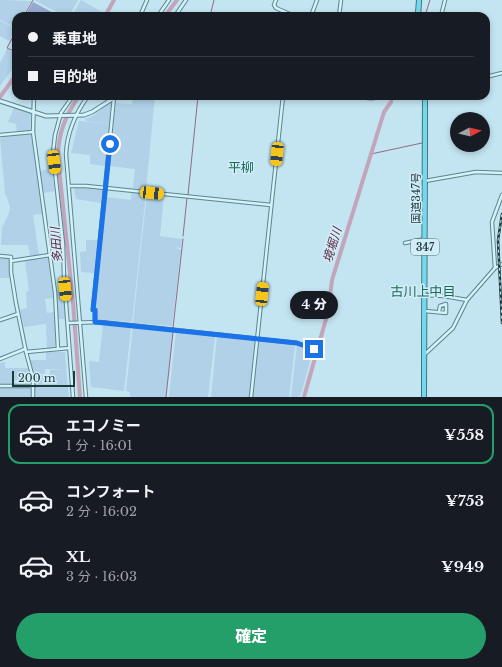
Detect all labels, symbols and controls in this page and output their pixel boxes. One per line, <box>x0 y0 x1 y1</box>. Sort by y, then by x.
text: 乗車地 <box>52 29 97 48</box>
text: 目的地 <box>52 67 97 86</box>
north arrow <box>450 112 490 152</box>
map controls <box>450 112 490 152</box>
route start <box>101 135 119 153</box>
car <box>270 141 284 167</box>
car <box>47 149 61 175</box>
district label: 平柳 <box>228 159 254 176</box>
street label: 国道347号 <box>409 172 423 224</box>
car <box>139 186 165 200</box>
water label: 多田川 <box>47 224 65 264</box>
water label: 境堀川 <box>320 224 345 264</box>
road number: 347 <box>411 239 439 255</box>
car <box>58 276 72 302</box>
car <box>255 281 269 307</box>
district label: 古川上中目 <box>390 283 456 300</box>
callout: 4 分 <box>290 291 338 319</box>
text: 4 分 <box>301 296 327 313</box>
route end <box>305 340 323 358</box>
scale bar <box>12 369 75 388</box>
text: 200 m <box>18 371 55 385</box>
icon: car <box>18 416 54 452</box>
text: エコノミー <box>66 416 141 435</box>
text: ¥558 <box>444 425 484 444</box>
text: 1 分 · 16:01 <box>66 437 133 454</box>
icon: car <box>18 482 54 518</box>
text: コンフォート <box>66 482 156 501</box>
text: ¥753 <box>445 491 484 510</box>
text: 2 分 · 16:02 <box>66 503 137 520</box>
text: XL <box>66 547 90 566</box>
icon: car <box>18 548 54 584</box>
text: ¥949 <box>441 557 484 576</box>
text: 3 分 · 16:03 <box>66 568 137 585</box>
button: 確定 <box>16 613 486 659</box>

